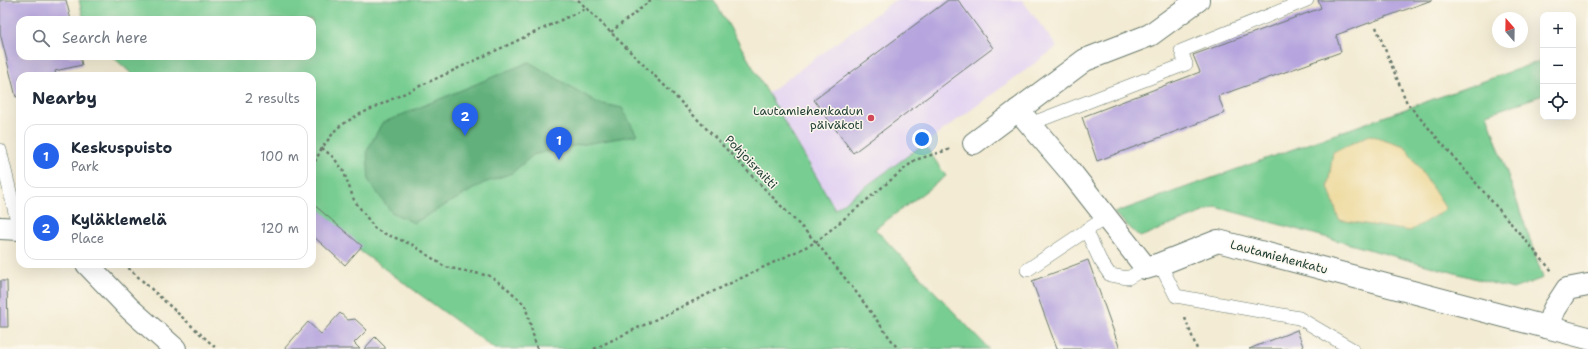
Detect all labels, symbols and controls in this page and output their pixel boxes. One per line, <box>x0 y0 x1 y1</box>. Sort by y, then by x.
north arrow <box>1492 12 1528 48</box>
map controls <box>1540 12 1576 120</box>
button: + <box>1540 12 1576 48</box>
search box <box>16 16 316 60</box>
icon: search <box>30 27 52 49</box>
text: Search here <box>62 28 148 48</box>
button: − <box>1540 48 1576 84</box>
button: locate <box>1540 84 1576 120</box>
text: Nearby <box>32 87 97 109</box>
text: 2 results <box>244 90 300 107</box>
pin: 2 <box>452 103 478 136</box>
place label: Lautamiehenkadun päiväkoti <box>753 103 863 133</box>
marker: Lautamiehenkadun päiväkoti <box>866 113 876 123</box>
pin: 1 <box>546 127 572 160</box>
your location <box>912 129 932 149</box>
street label: Pohjoisraitti <box>721 132 781 192</box>
text: Keskuspuisto <box>71 138 172 158</box>
text: 1 <box>43 148 49 165</box>
text: 100 m <box>260 148 299 165</box>
text: Park <box>71 158 99 175</box>
text: Kyläklemelä <box>71 210 167 230</box>
text: 2 <box>41 220 51 237</box>
text: 120 m <box>261 220 299 237</box>
text: Place <box>71 230 104 247</box>
street label: Lautamiehenkatu <box>1229 236 1330 278</box>

